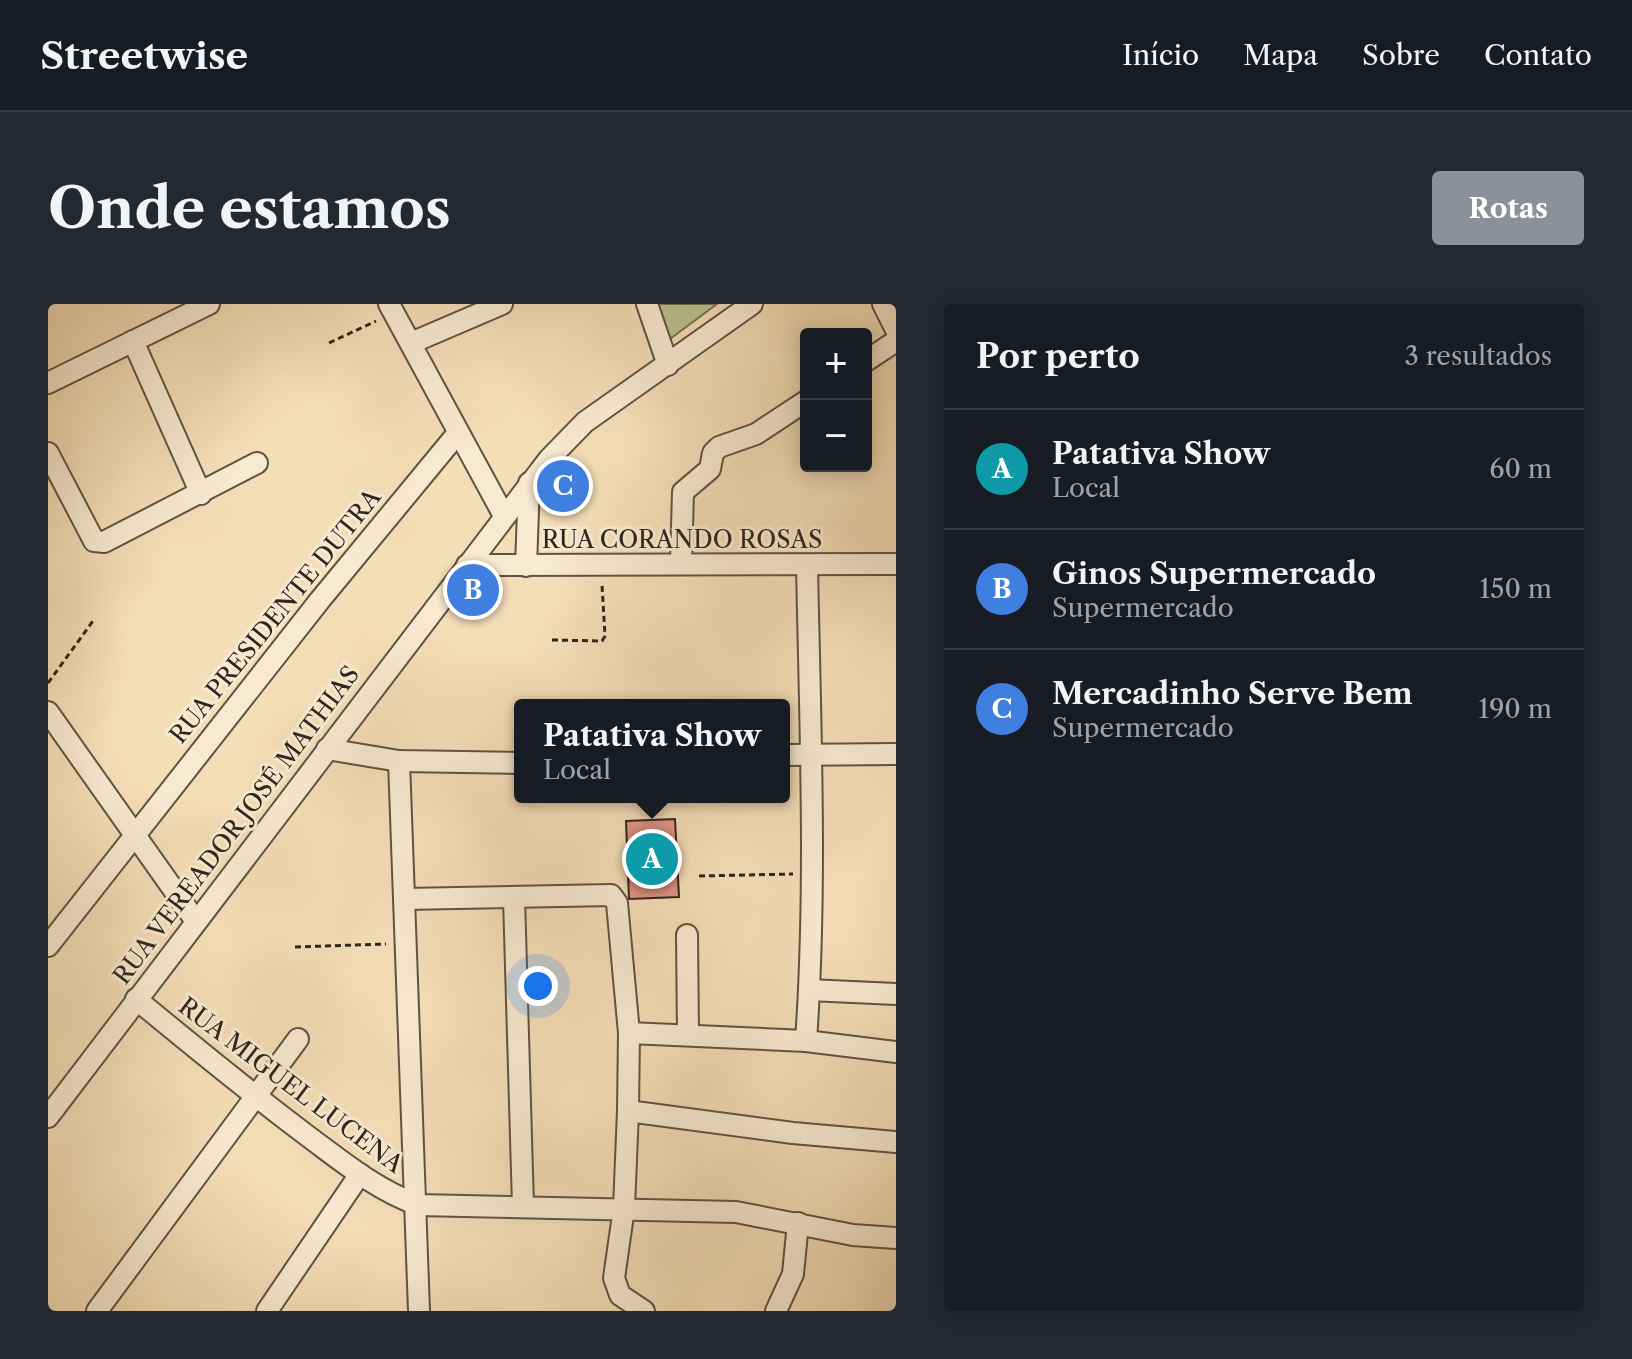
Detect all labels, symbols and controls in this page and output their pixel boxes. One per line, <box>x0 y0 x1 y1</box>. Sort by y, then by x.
text: Streetwise <box>40 32 248 79</box>
text: Início <box>1122 38 1199 72</box>
text: Mapa <box>1243 38 1318 72</box>
text: Sobre <box>1362 38 1440 72</box>
text: Contato <box>1484 38 1592 72</box>
button: Rotas <box>1432 171 1584 245</box>
text: Onde estamos <box>48 174 451 243</box>
map controls <box>800 328 872 472</box>
button: + <box>800 328 872 400</box>
text: Por perto <box>976 335 1140 377</box>
text: 3 resultados <box>1405 340 1552 372</box>
button: − <box>800 400 872 472</box>
text: Patativa Show <box>1052 435 1270 472</box>
text: A <box>992 453 1012 485</box>
text: 60 m <box>1489 453 1552 485</box>
pin: C <box>537 456 589 516</box>
text: Local <box>1052 472 1120 504</box>
street label: RUA PRESIDENTE DUTRA <box>163 482 387 749</box>
street label: RUA CORANDO ROSAS <box>542 525 822 554</box>
text: Ginos Supermercado <box>1052 555 1376 592</box>
pin: B <box>447 560 499 620</box>
text: B <box>992 573 1012 605</box>
text: 150 m <box>1479 573 1552 605</box>
text: Supermercado <box>1052 592 1234 624</box>
street label: RUA VEREADOR JOSÉ MATHIAS <box>107 660 365 990</box>
text: Mercadinho Serve Bem <box>1052 675 1413 712</box>
text: C <box>992 693 1012 725</box>
text: 190 m <box>1478 693 1552 725</box>
popup <box>514 699 790 803</box>
text: Supermercado <box>1052 712 1234 744</box>
text: Patativa Show <box>543 717 761 754</box>
text: Local <box>543 754 611 786</box>
pin: A <box>626 829 678 889</box>
your location <box>518 966 558 1006</box>
street label: RUA MIGUEL LUCENA <box>173 991 410 1180</box>

